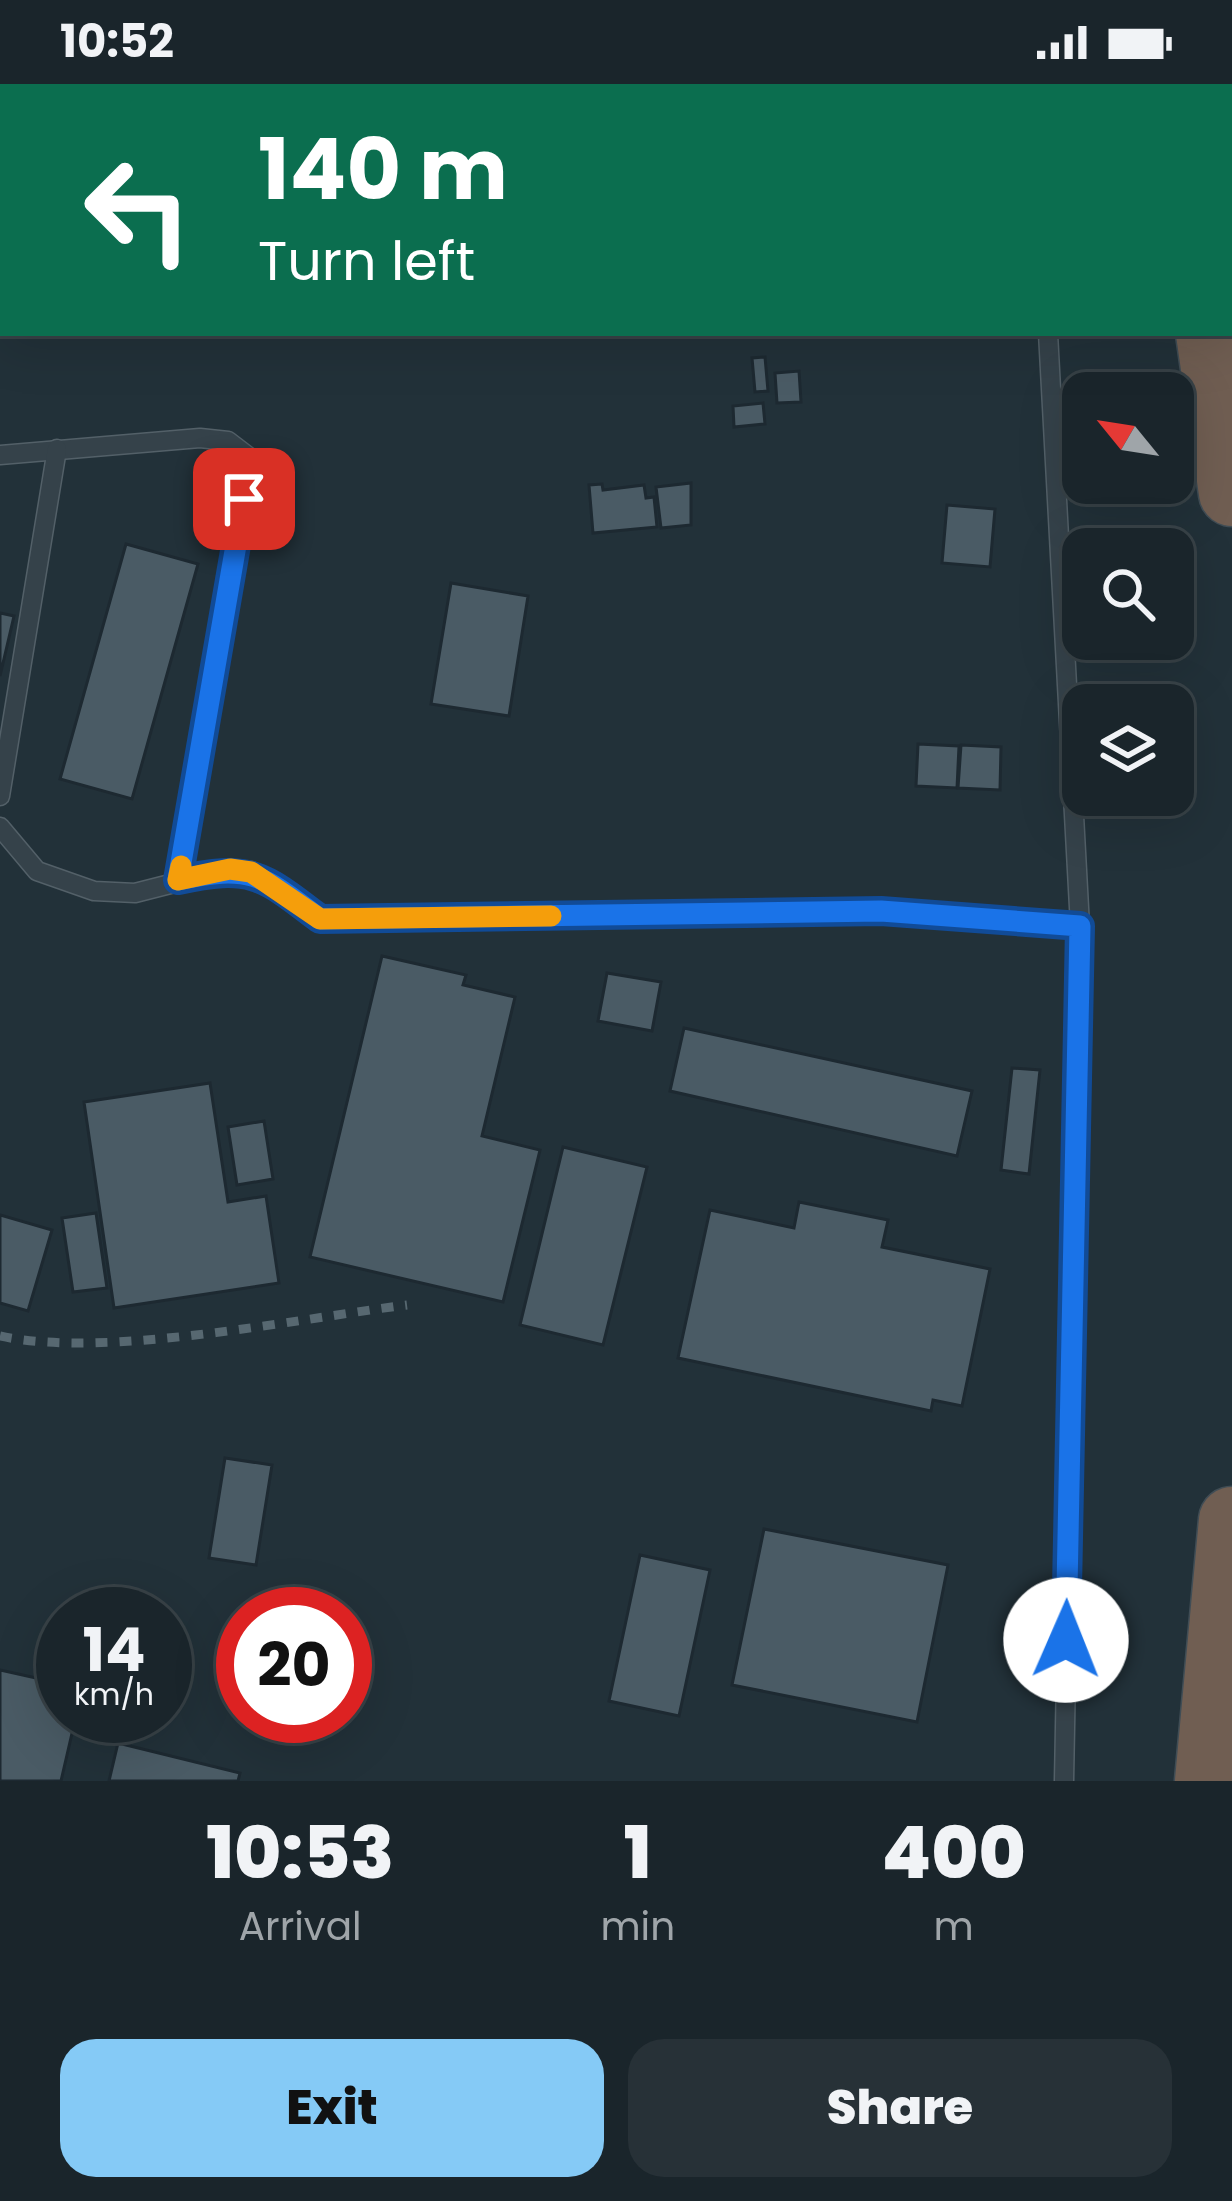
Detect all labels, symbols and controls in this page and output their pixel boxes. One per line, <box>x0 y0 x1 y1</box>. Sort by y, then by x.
text: 10:52 <box>60 10 174 73</box>
text: 140 m <box>258 111 508 228</box>
icon: left <box>60 132 216 288</box>
text: Turn left <box>258 223 475 299</box>
north arrow <box>1062 372 1194 504</box>
map controls <box>1062 372 1194 816</box>
pin <box>193 448 295 550</box>
icon: arrive <box>211 466 277 532</box>
button: search <box>1062 528 1194 660</box>
button: layers <box>1062 684 1194 816</box>
position arrow <box>1003 1577 1129 1703</box>
speed limit sign: 20 <box>216 1587 372 1743</box>
text: 14 <box>82 1608 146 1692</box>
text: km/h <box>74 1673 154 1716</box>
text: 10:53 <box>206 1802 394 1903</box>
text: 1 <box>624 1802 652 1903</box>
text: 400 <box>881 1802 1026 1903</box>
text: Arrival <box>239 1899 362 1954</box>
text: min <box>600 1899 675 1954</box>
text: m <box>933 1899 974 1954</box>
button: Exit <box>60 2039 604 2177</box>
button: Share <box>628 2039 1172 2177</box>

